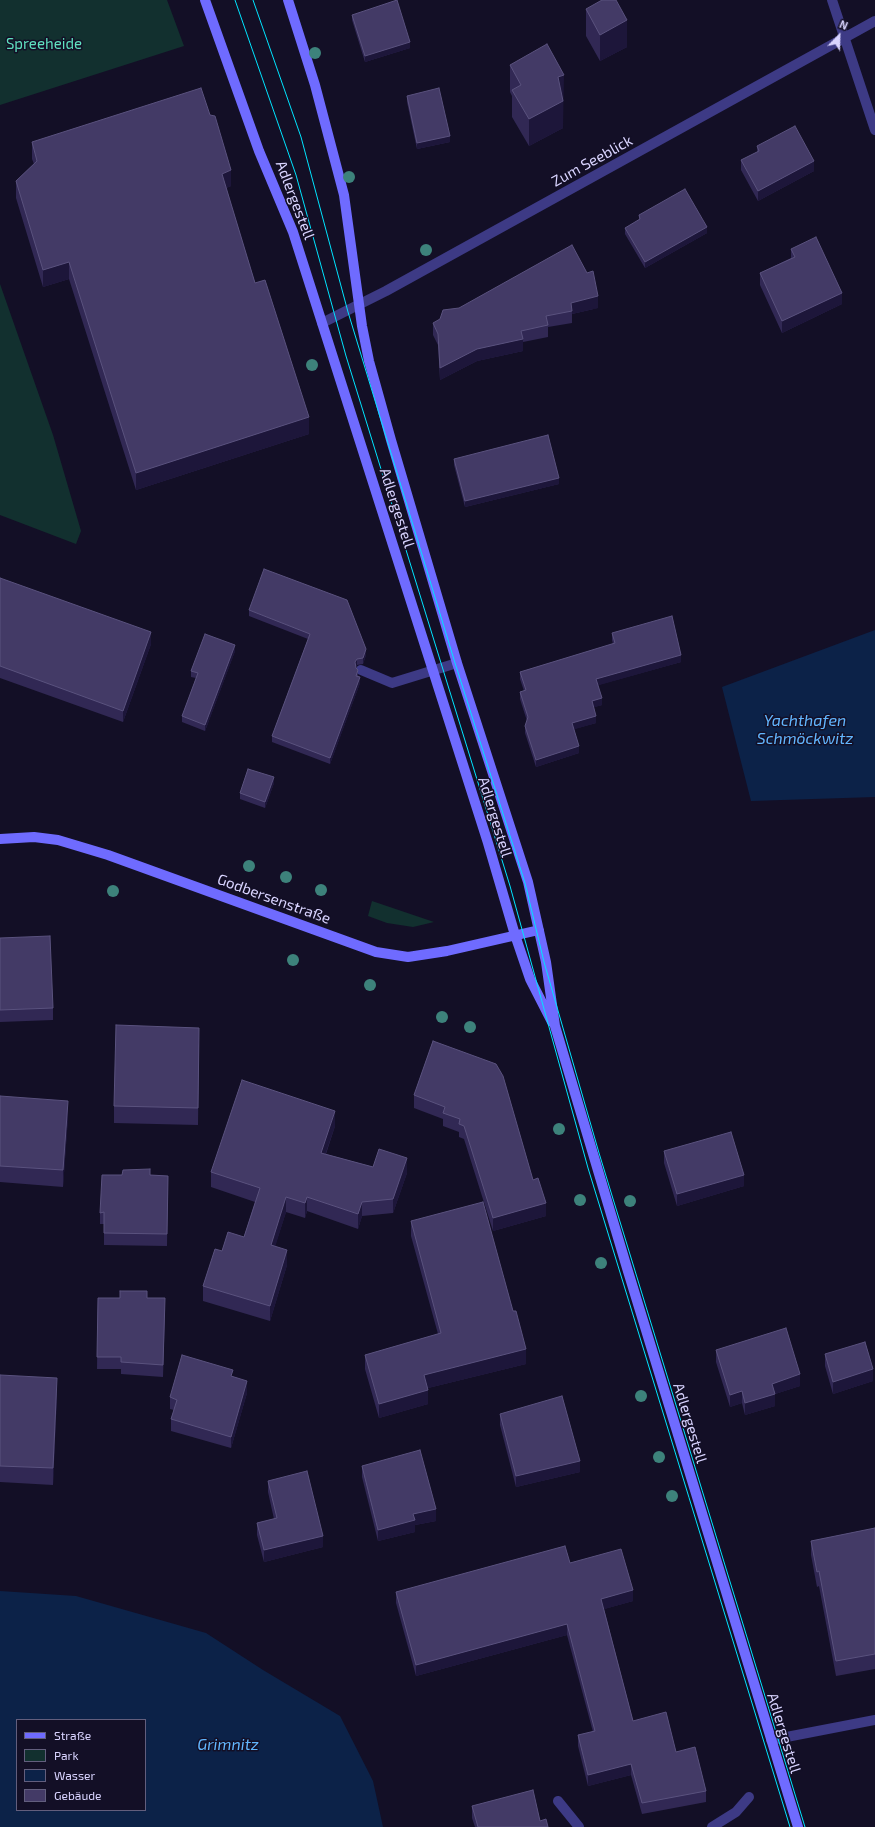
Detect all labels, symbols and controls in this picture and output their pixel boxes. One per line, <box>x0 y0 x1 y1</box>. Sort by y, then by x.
north arrow <box>819 16 859 56</box>
text: N <box>838 17 850 32</box>
park label: Spreeheide <box>6 35 82 53</box>
street label: Zum Seeblick <box>548 131 636 191</box>
street label: Adlergestell <box>272 158 318 242</box>
street label: Adlergestell <box>376 466 418 550</box>
water label: Yachthafen Schmöckwitz <box>757 711 853 749</box>
street label: Adlergestell <box>474 775 516 859</box>
street label: Godbersenstraße <box>215 870 333 928</box>
street label: Adlergestell <box>669 1381 711 1465</box>
street label: Adlergestell <box>763 1691 805 1775</box>
legend <box>16 1719 146 1811</box>
text: Straße <box>54 1728 91 1742</box>
water label: Grimnitz <box>197 1735 259 1755</box>
text: Park <box>54 1748 79 1762</box>
text: Wasser <box>54 1768 95 1782</box>
text: Gebäude <box>54 1788 102 1802</box>

